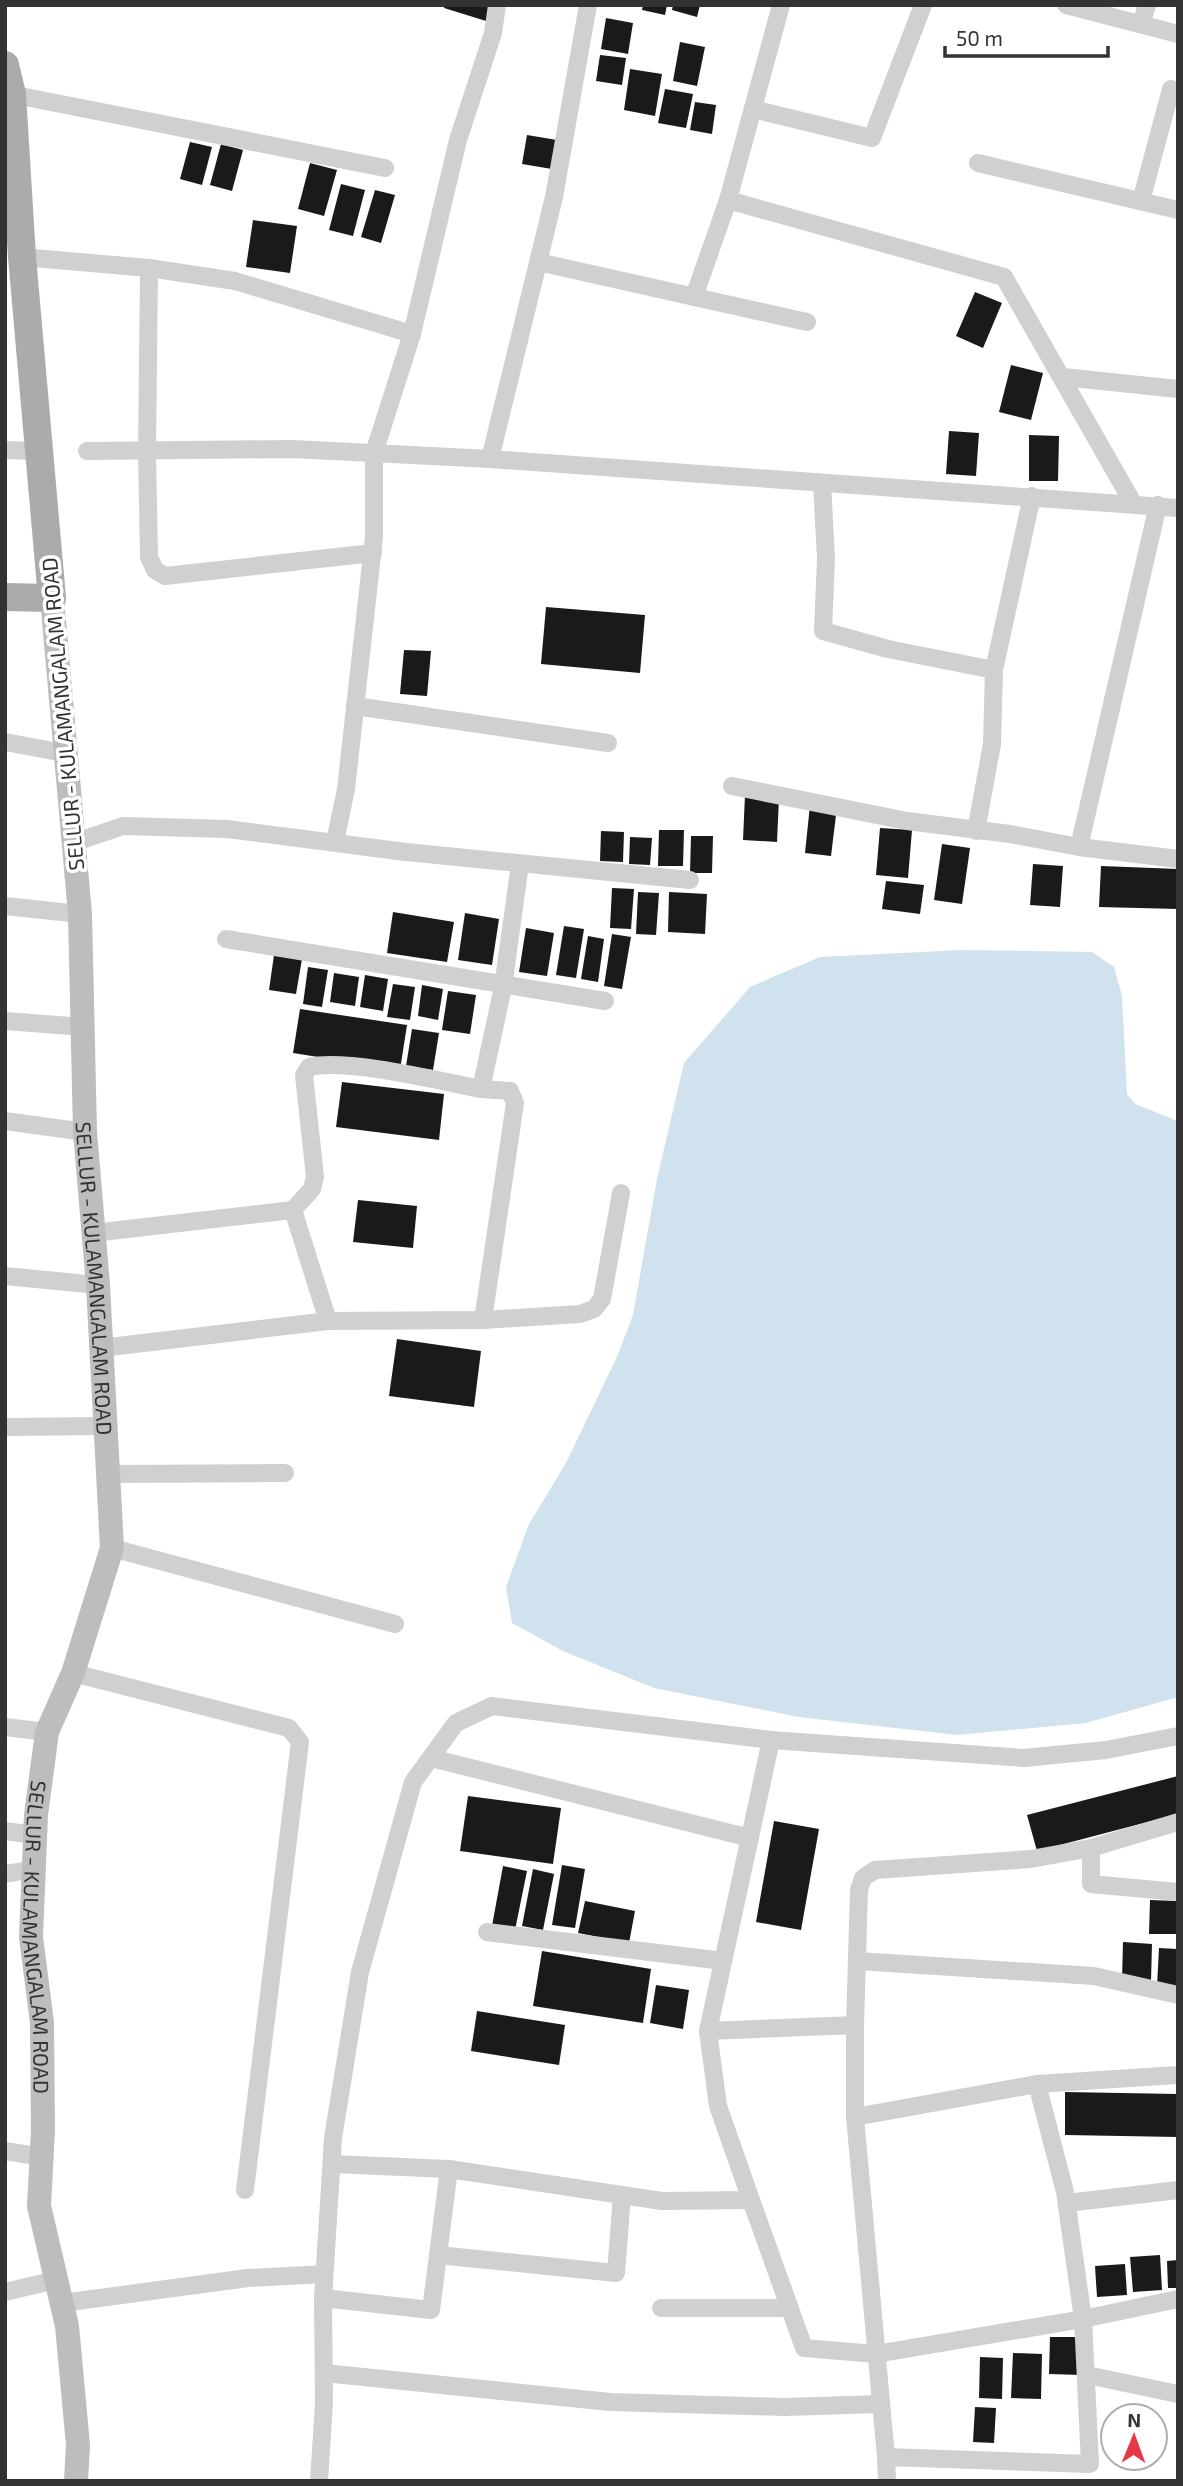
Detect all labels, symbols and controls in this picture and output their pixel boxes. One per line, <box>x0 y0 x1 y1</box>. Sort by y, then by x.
scale bar <box>945 14 1108 58</box>
text: 50 m <box>956 25 1003 50</box>
street label: SELLUR - KULAMANGALAM ROAD <box>36 556 88 872</box>
street label: SELLUR - KULAMANGALAM ROAD <box>72 1121 118 1436</box>
street label: SELLUR - KULAMANGALAM ROAD <box>18 1779 55 2094</box>
north arrow <box>1099 2402 1169 2472</box>
text: N <box>1127 2408 1141 2431</box>

